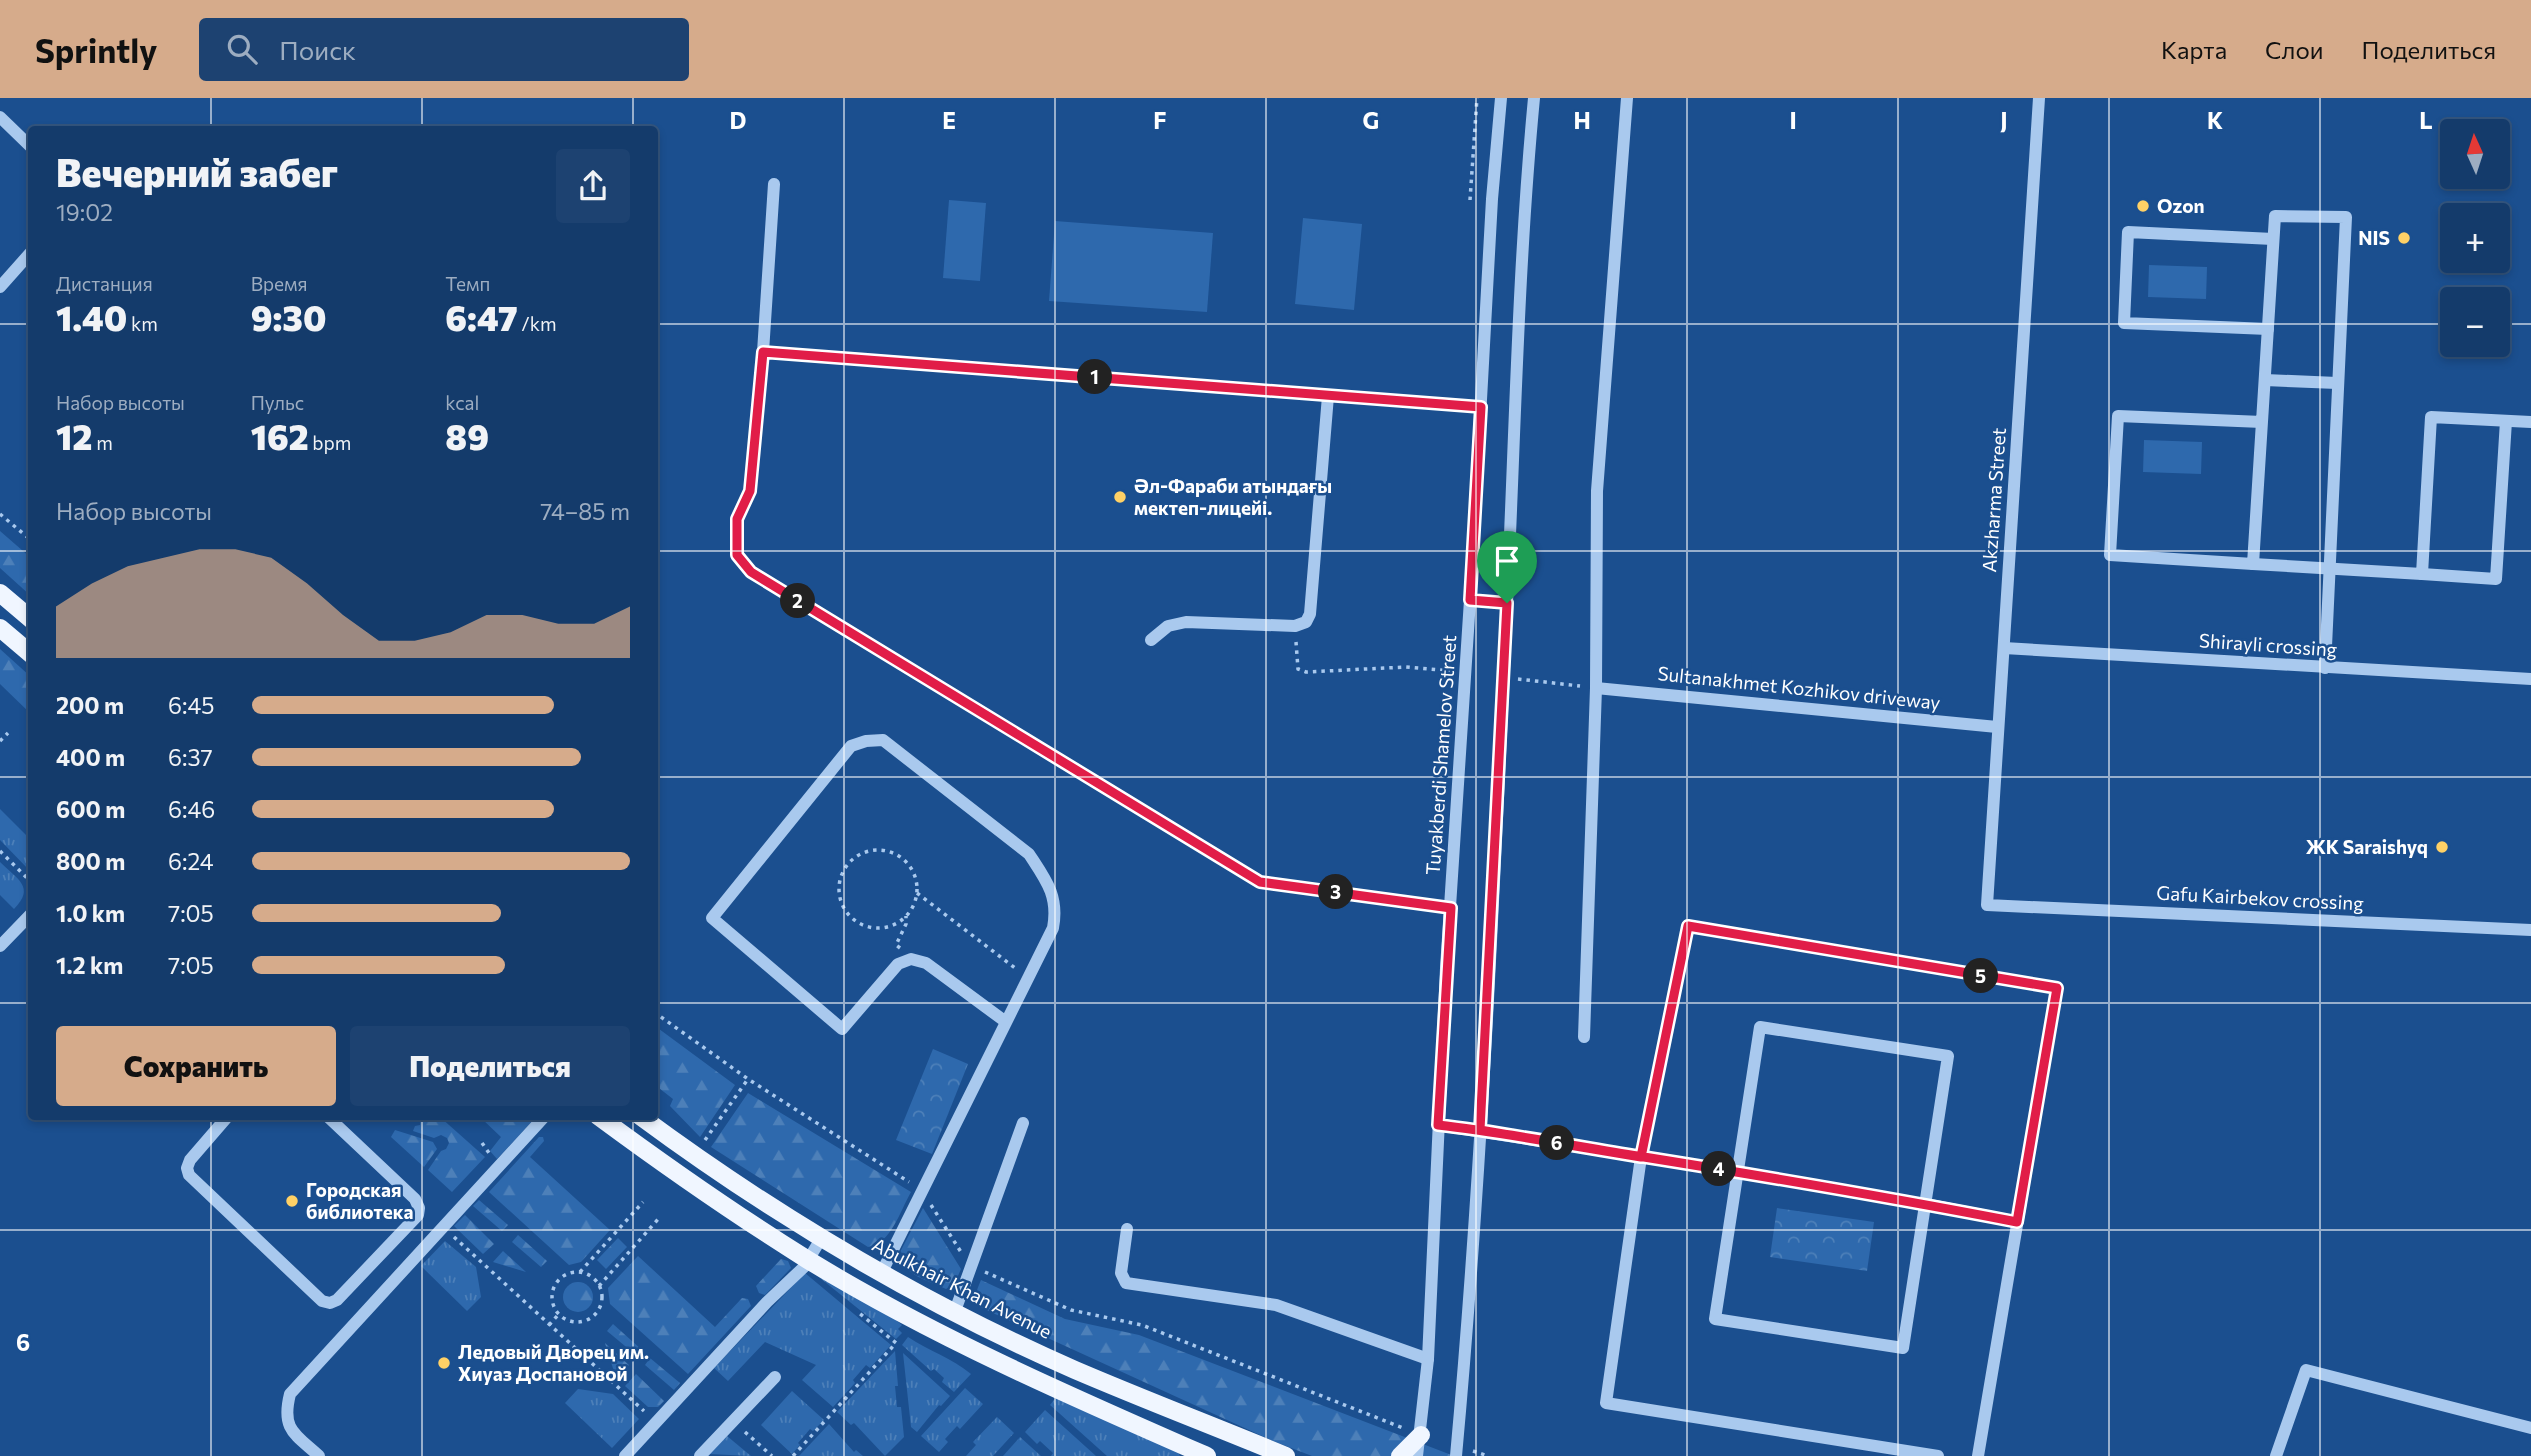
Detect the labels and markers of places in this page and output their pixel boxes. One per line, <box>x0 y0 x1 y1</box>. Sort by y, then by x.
place label: Ozon <box>2157 194 2205 217</box>
marker: Ozon <box>2135 198 2151 214</box>
place label: NIS <box>2358 226 2390 249</box>
marker: NIS <box>2396 230 2412 246</box>
pin: 1 <box>1078 360 1112 394</box>
place label: Әл-Фараби атындағы мектеп-лицейі. <box>1134 474 1332 519</box>
marker: Әл-Фараби атындағы мектеп-лицейі. <box>1112 489 1128 505</box>
pin <box>1477 531 1537 603</box>
pin: 2 <box>780 584 816 618</box>
place label: ЖК Saraishyq <box>2306 835 2428 858</box>
marker: ЖК Saraishyq <box>2434 839 2450 855</box>
pin: 3 <box>1318 874 1354 910</box>
pin: 5 <box>1964 958 1998 994</box>
pin: 6 <box>1540 1126 1574 1160</box>
pin: 4 <box>1702 1152 1736 1186</box>
place label: Городская библиотека <box>306 1178 414 1223</box>
marker: Городская библиотека <box>284 1193 300 1209</box>
place label: Ледовый Дворец им. Хиуаз Доспановой <box>458 1340 649 1385</box>
marker: Ледовый Дворец им. Хиуаз Доспановой <box>436 1355 452 1371</box>

